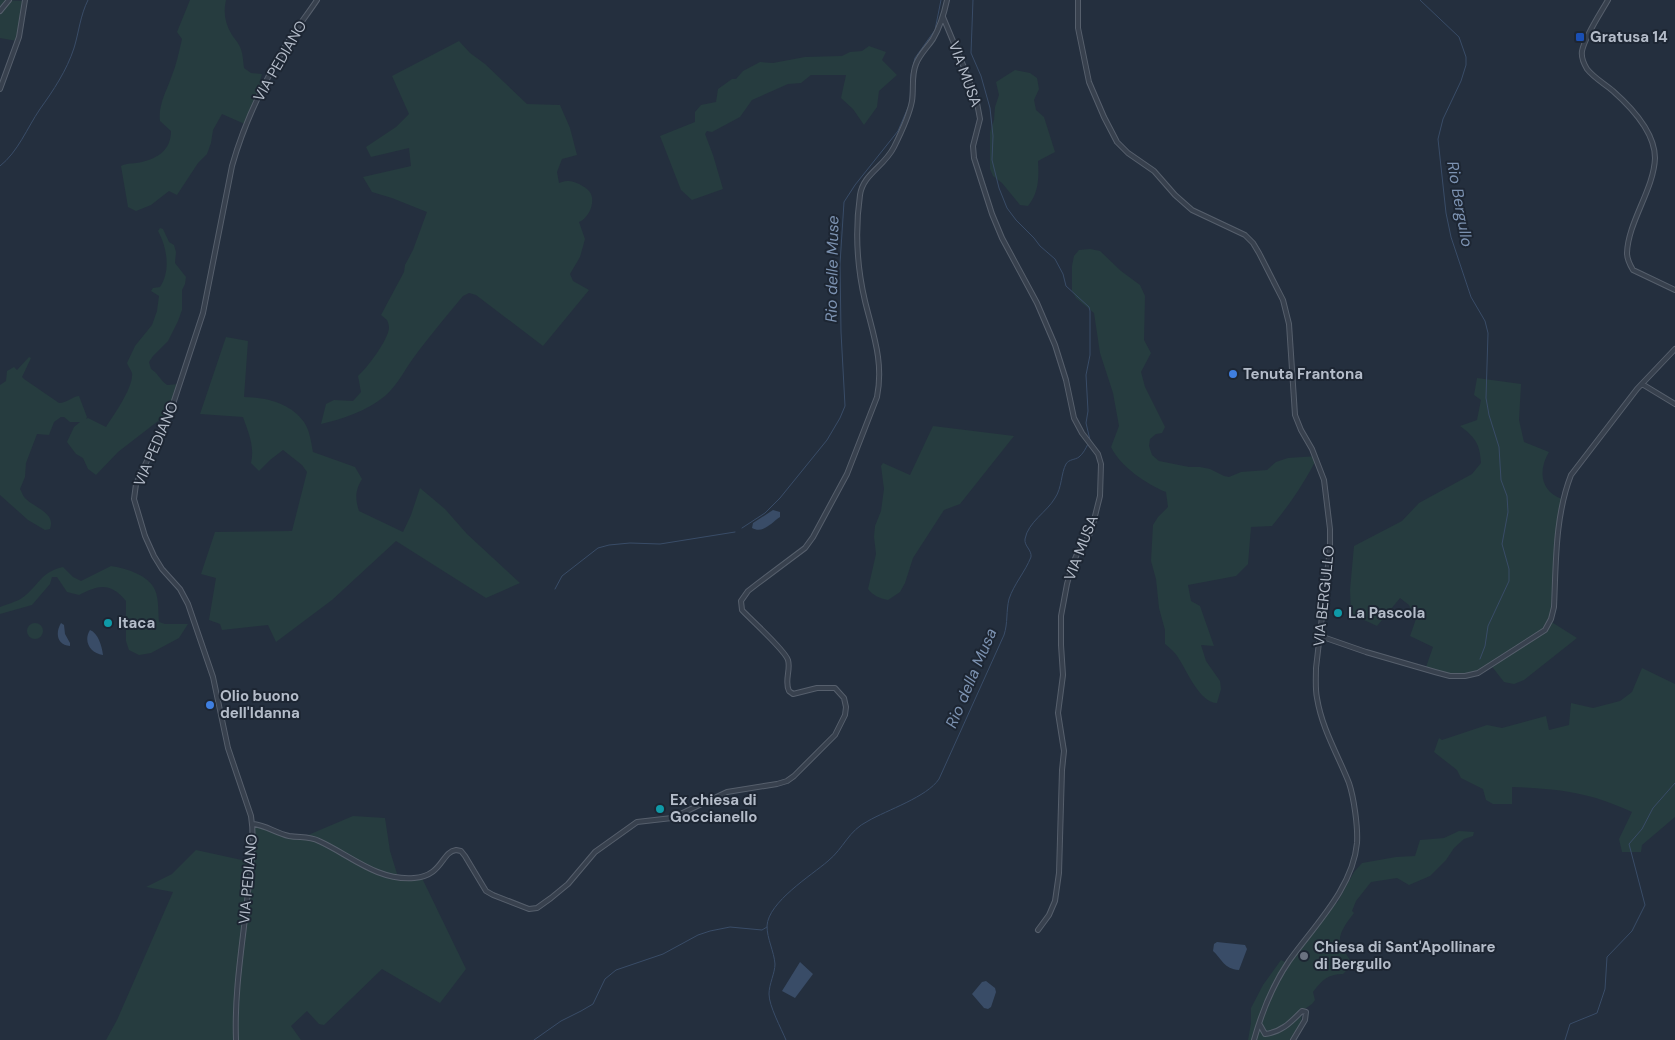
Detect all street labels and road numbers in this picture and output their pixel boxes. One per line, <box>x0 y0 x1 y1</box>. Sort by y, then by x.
street label: VIA PEDIANO <box>249 17 311 105</box>
street label: VIA MUSA <box>944 38 986 110</box>
street label: VIA PEDIANO <box>129 398 183 490</box>
street label: VIA MUSA <box>1059 512 1103 584</box>
street label: VIA BERGULLO <box>1309 544 1339 648</box>
street label: VIA PEDIANO <box>234 833 262 925</box>

